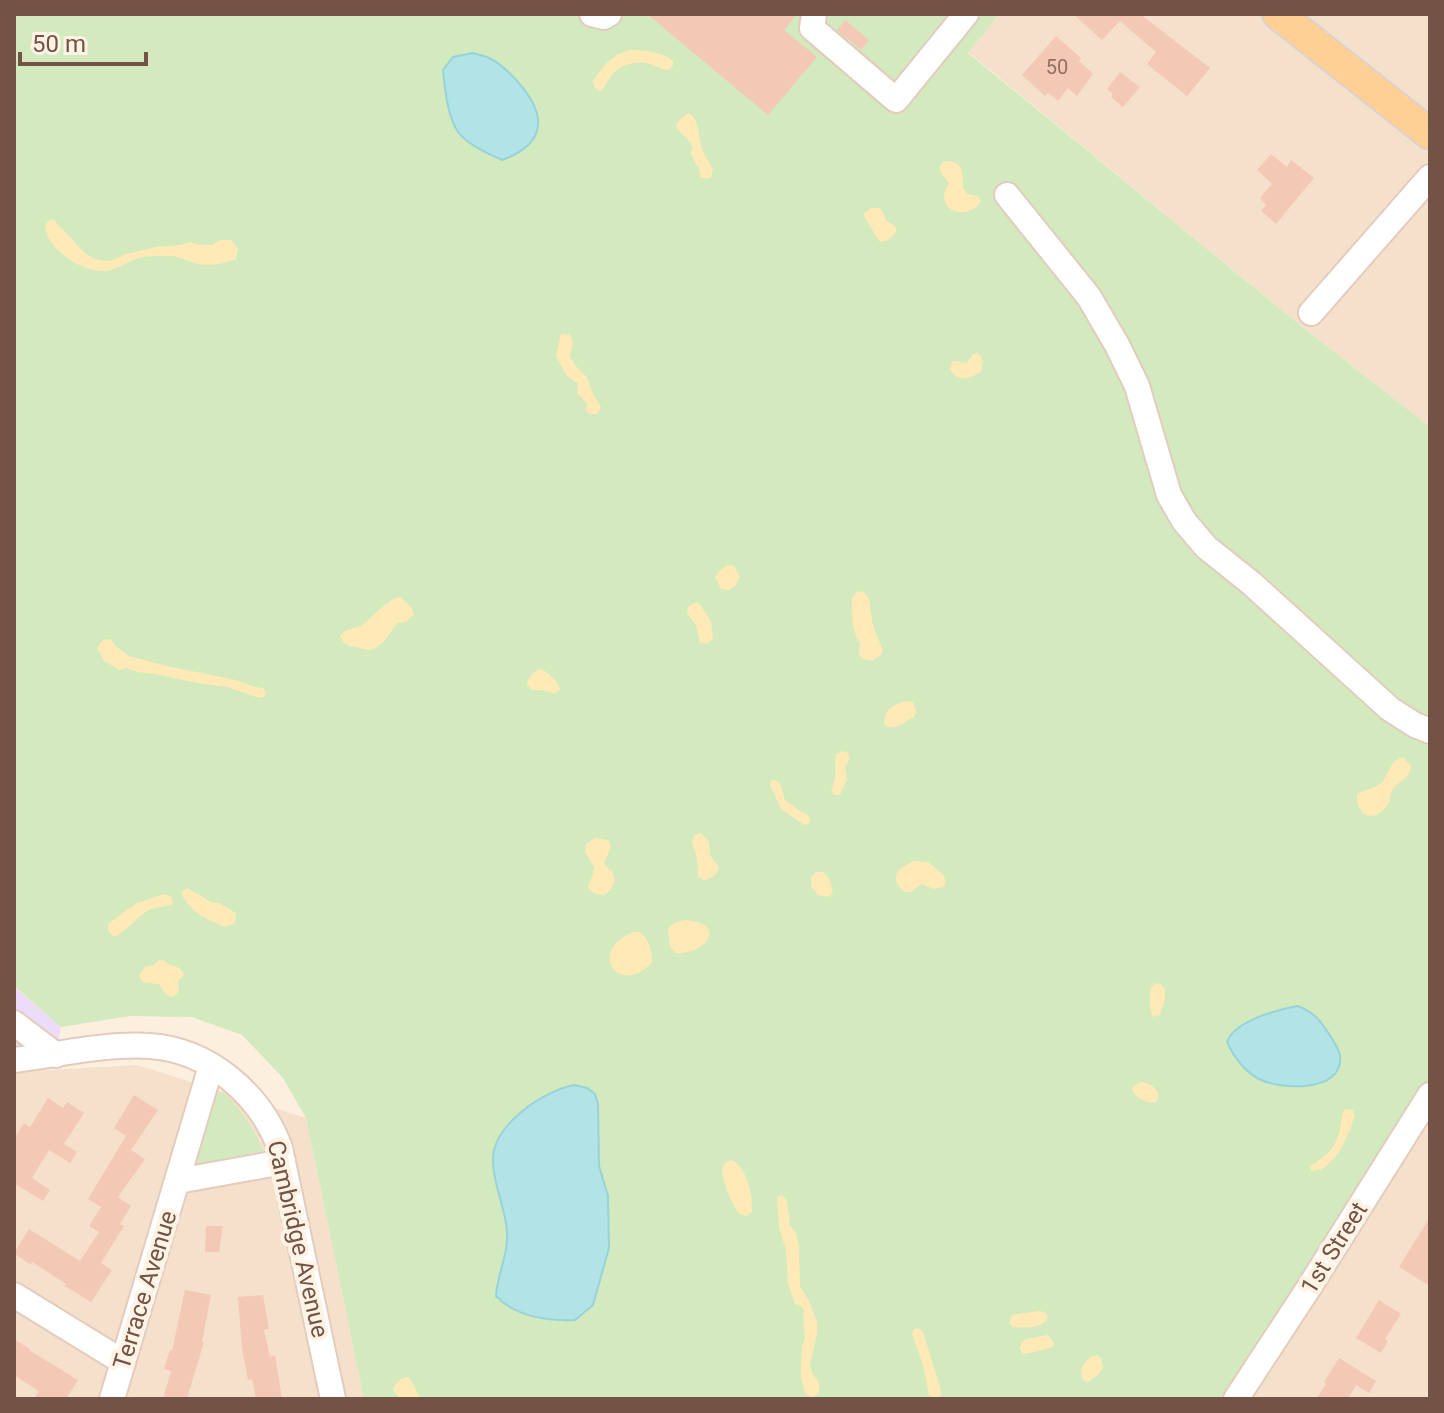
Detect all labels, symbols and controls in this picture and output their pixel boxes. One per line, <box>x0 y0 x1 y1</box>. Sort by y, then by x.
scale bar <box>20 16 146 66</box>
text: 50 m <box>32 30 86 58</box>
house number: 50 <box>1046 55 1068 79</box>
street label: Cambridge Avenue <box>262 1138 334 1340</box>
street label: 1st Street <box>1295 1197 1373 1299</box>
street label: Terrace Avenue <box>108 1207 182 1373</box>

